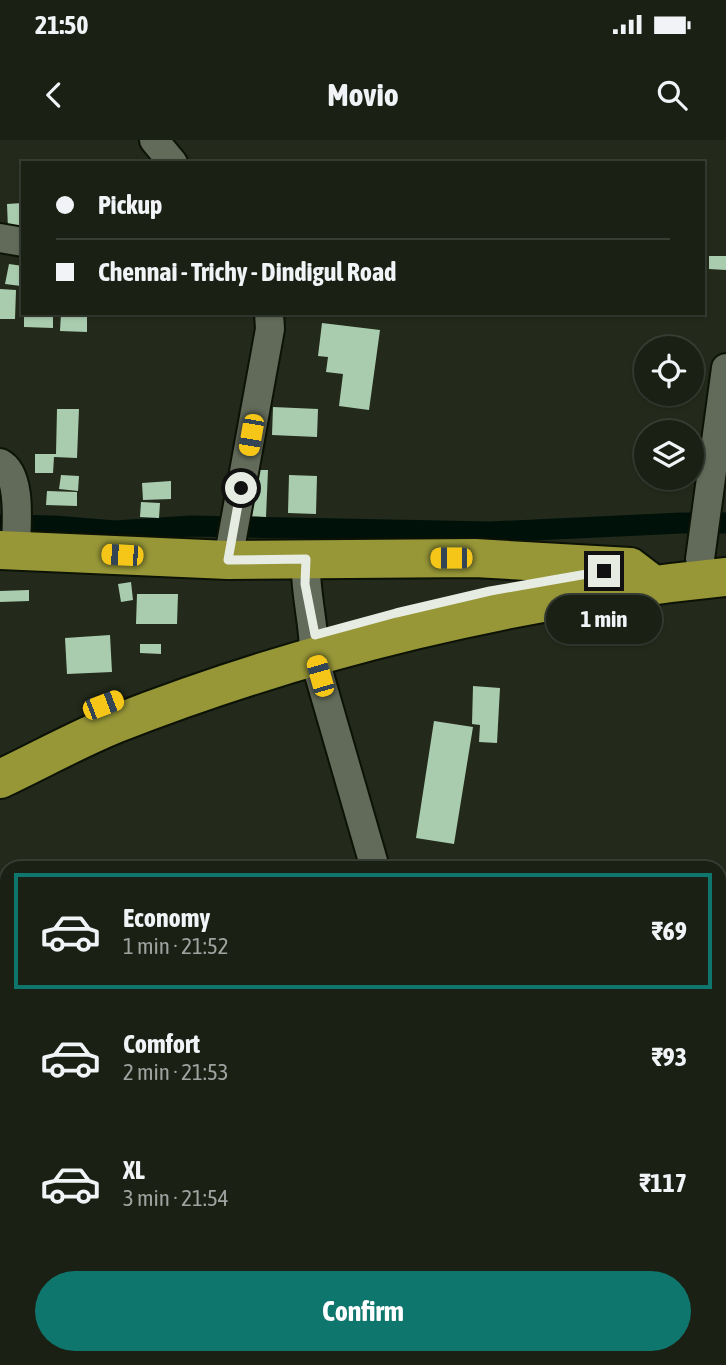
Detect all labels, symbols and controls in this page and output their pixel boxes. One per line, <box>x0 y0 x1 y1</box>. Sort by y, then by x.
text: 21:50 <box>35 10 89 40</box>
icon: back <box>35 76 73 114</box>
text: Movio <box>327 76 399 113</box>
icon: search <box>653 76 691 114</box>
text: Pickup <box>98 190 162 220</box>
text: Chennai - Trichy - Dindigul Road <box>98 257 396 287</box>
map controls <box>634 336 704 490</box>
button: locate <box>634 336 704 406</box>
car <box>238 412 265 458</box>
button: layers <box>634 420 704 490</box>
route start <box>225 472 257 504</box>
car <box>101 543 144 567</box>
car <box>431 548 473 569</box>
route end <box>588 555 620 587</box>
callout: 1 min <box>546 596 662 644</box>
text: 1 min <box>581 606 627 632</box>
car <box>305 653 336 699</box>
car <box>80 688 127 722</box>
icon: car <box>39 900 102 963</box>
text: Economy <box>123 903 210 933</box>
text: ₹69 <box>651 916 687 946</box>
text: 1 min · 21:52 <box>123 933 229 959</box>
icon: car <box>39 1026 102 1089</box>
text: Comfort <box>123 1029 200 1059</box>
text: ₹93 <box>651 1042 687 1072</box>
text: 2 min · 21:53 <box>123 1059 229 1085</box>
icon: car <box>39 1152 102 1215</box>
text: XL <box>123 1155 145 1185</box>
text: ₹117 <box>639 1168 687 1198</box>
text: 3 min · 21:54 <box>123 1185 229 1211</box>
button: Confirm <box>35 1271 691 1351</box>

